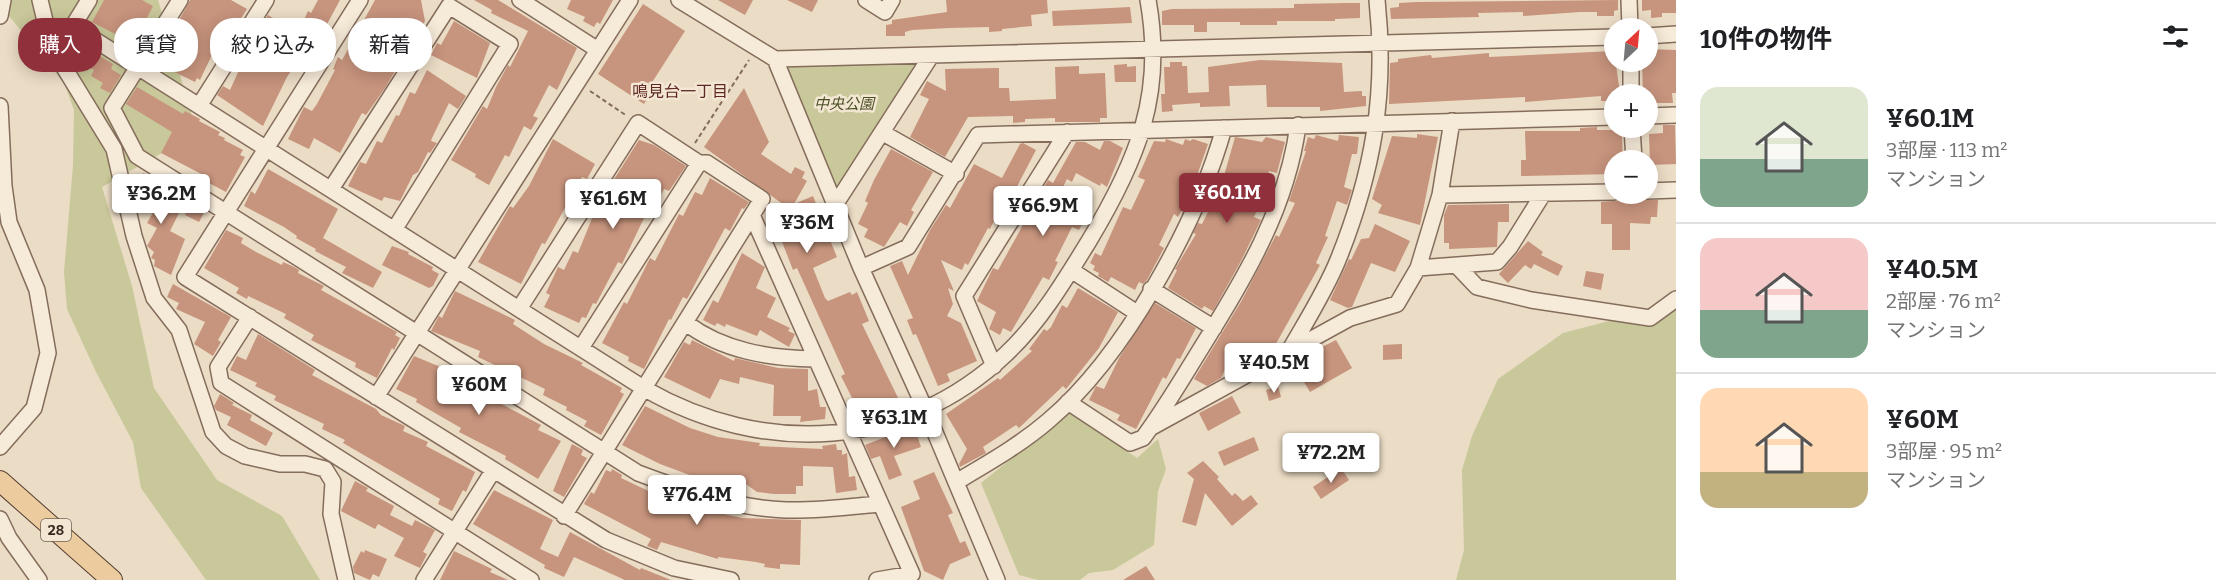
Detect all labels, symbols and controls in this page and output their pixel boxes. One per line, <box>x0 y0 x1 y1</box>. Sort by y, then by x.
chip: 購入 <box>18 18 102 72</box>
chip: 賃貸 <box>114 18 198 72</box>
chip: 絞り込み <box>210 18 336 72</box>
chip: 新着 <box>348 18 432 72</box>
north arrow <box>1604 18 1658 72</box>
map controls <box>1604 18 1658 204</box>
icon: filters <box>2159 20 2192 53</box>
text: 10件の物件 <box>1700 24 1832 55</box>
district label: 鳴見台一丁目 <box>632 82 728 101</box>
button: + <box>1604 84 1658 138</box>
park label: 中央公園 <box>814 95 876 113</box>
text: ¥60.1M <box>1886 103 1974 134</box>
icon: home <box>1748 111 1820 183</box>
text: 3部屋 · 113 m² <box>1886 138 2007 162</box>
button: − <box>1604 150 1658 204</box>
text: マンション <box>1886 167 1986 191</box>
pin: ¥60.1M <box>1178 173 1276 224</box>
pin: ¥36.2M <box>112 174 210 225</box>
pin: ¥61.6M <box>564 179 662 230</box>
text: ¥60.1M <box>1193 180 1261 204</box>
text: ¥36.2M <box>126 181 196 205</box>
text: ¥61.6M <box>579 186 647 210</box>
pin: ¥66.9M <box>994 186 1092 237</box>
text: ¥66.9M <box>1007 193 1079 217</box>
pin: ¥36M <box>771 203 843 254</box>
text: ¥36M <box>780 210 834 234</box>
text: ¥40.5M <box>1886 254 1978 285</box>
icon: home <box>1748 262 1820 334</box>
text: 2部屋 · 76 m² <box>1886 289 2001 313</box>
text: マンション <box>1886 318 1986 342</box>
pin: ¥40.5M <box>1225 343 1323 394</box>
text: ¥40.5M <box>1239 350 1309 374</box>
pin: ¥60M <box>443 365 515 416</box>
text: ¥60M <box>451 372 507 396</box>
pin: ¥63.1M <box>845 398 943 449</box>
text: ¥60M <box>1886 404 1959 435</box>
text: ¥63.1M <box>861 405 927 429</box>
icon: home <box>1748 412 1820 484</box>
pin: ¥72.2M <box>1282 433 1380 484</box>
text: 3部屋 · 95 m² <box>1886 439 2002 463</box>
text: ¥72.2M <box>1296 440 1366 464</box>
text: マンション <box>1886 468 1986 492</box>
pin: ¥76.4M <box>648 475 746 526</box>
text: ¥76.4M <box>662 482 732 506</box>
road number: 28 <box>41 519 71 541</box>

